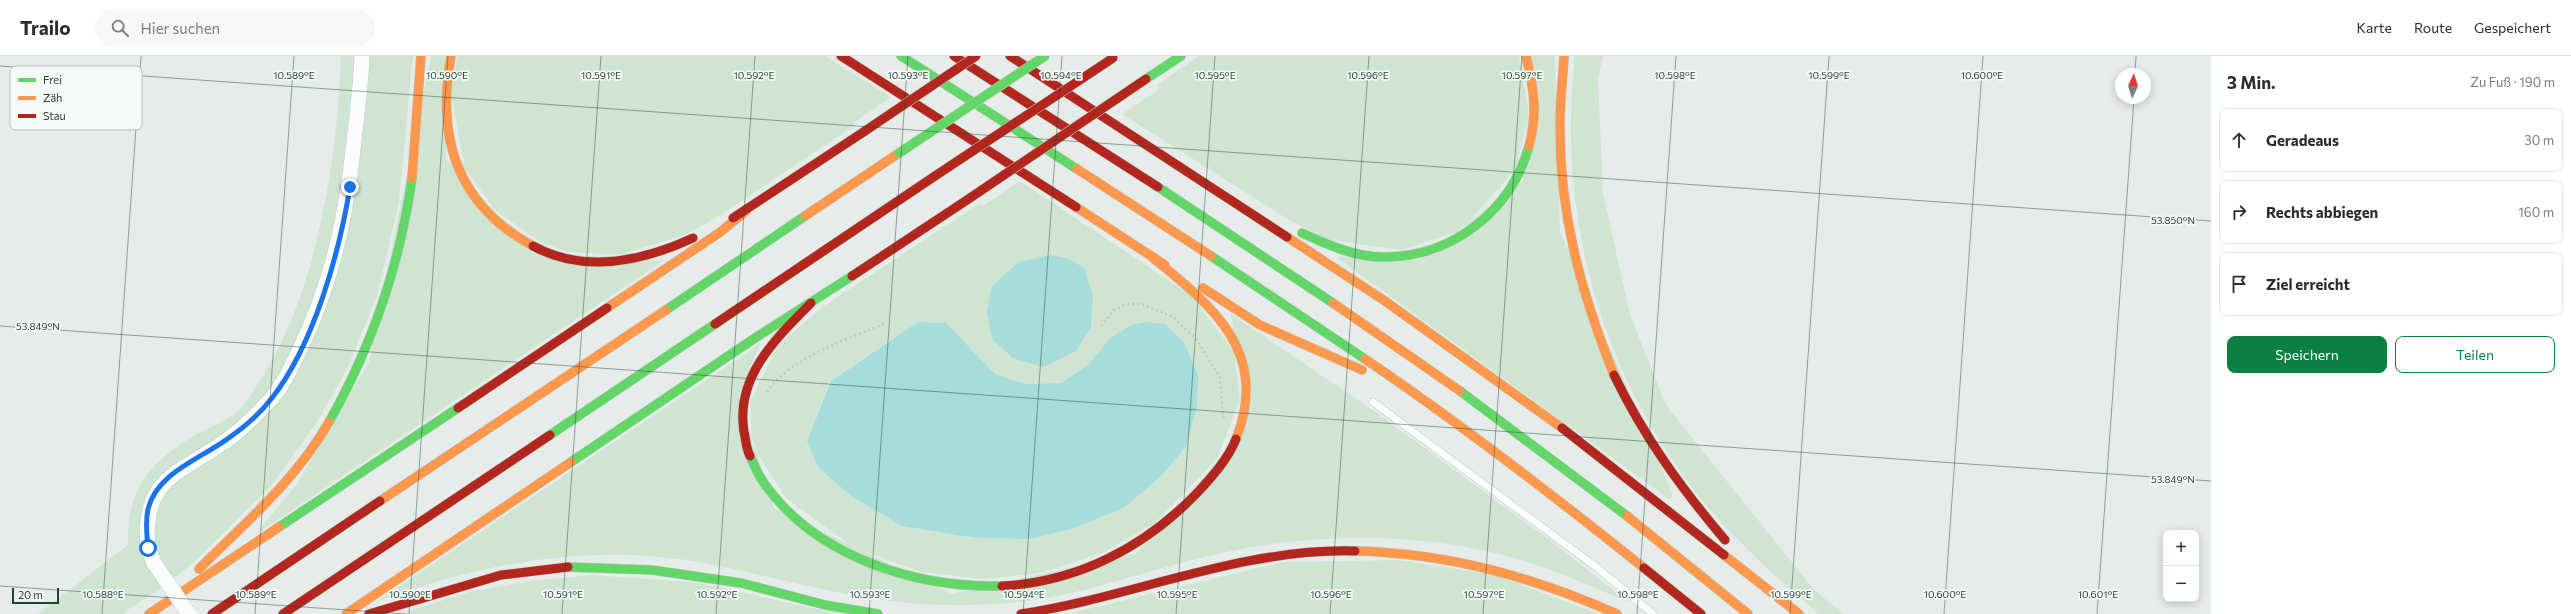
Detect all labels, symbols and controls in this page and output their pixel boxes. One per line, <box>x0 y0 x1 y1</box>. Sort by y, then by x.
search box <box>95 10 375 46</box>
text: Trailo <box>20 16 71 39</box>
icon: search <box>109 17 131 39</box>
text: Hier suchen <box>141 19 220 37</box>
text: Karte <box>2357 19 2392 36</box>
text: Route <box>2414 19 2452 36</box>
text: Gespeichert <box>2474 19 2551 36</box>
legend <box>10 66 142 130</box>
north arrow <box>2115 68 2151 104</box>
text: 10.589°E <box>273 69 315 81</box>
text: 10.590°E <box>426 69 468 81</box>
text: 10.591°E <box>581 69 621 81</box>
text: 10.592°E <box>733 69 775 81</box>
text: 10.593°E <box>887 69 929 81</box>
text: 10.594°E <box>1040 69 1082 81</box>
text: 10.595°E <box>1194 69 1236 81</box>
text: 10.596°E <box>1347 69 1389 81</box>
text: 10.597°E <box>1502 69 1542 81</box>
text: 10.598°E <box>1654 69 1696 81</box>
text: 10.599°E <box>1808 69 1850 81</box>
text: 10.600°E <box>1961 69 2003 81</box>
text: 3 Min. <box>2227 72 2276 93</box>
text: Frei <box>43 73 62 86</box>
text: Zu Fuß · 190 m <box>2470 74 2555 90</box>
text: Zäh <box>43 91 62 104</box>
text: Stau <box>43 109 66 122</box>
icon: ahead <box>2228 129 2250 151</box>
text: Geradeaus <box>2266 131 2339 149</box>
text: 30 m <box>2524 132 2554 148</box>
route end <box>341 178 359 196</box>
icon: right <box>2228 201 2250 223</box>
text: Rechts abbiegen <box>2266 203 2378 221</box>
text: 160 m <box>2518 204 2554 220</box>
text: 53.850°N <box>2151 214 2195 226</box>
icon: arrive <box>2228 273 2250 295</box>
text: Ziel erreicht <box>2266 275 2350 293</box>
text: 53.849°N <box>16 320 60 332</box>
button: Speichern <box>2227 336 2387 373</box>
button: Teilen <box>2395 336 2555 373</box>
text: 53.849°N <box>2151 473 2195 485</box>
map controls <box>2163 530 2199 602</box>
button: + <box>2163 530 2199 566</box>
route start <box>139 539 157 557</box>
button: − <box>2163 566 2199 602</box>
scale bar <box>12 586 59 605</box>
text: 20 m <box>18 588 43 601</box>
text: 10.588°E <box>82 588 124 600</box>
text: 10.589°E <box>235 588 277 600</box>
text: 10.590°E <box>389 588 431 600</box>
text: 10.591°E <box>543 588 583 600</box>
text: 10.592°E <box>696 588 738 600</box>
text: 10.593°E <box>849 588 891 600</box>
text: 10.594°E <box>1003 588 1045 600</box>
text: 10.595°E <box>1156 588 1198 600</box>
text: 10.596°E <box>1310 588 1352 600</box>
text: 10.597°E <box>1464 588 1504 600</box>
text: 10.598°E <box>1617 588 1659 600</box>
text: 10.599°E <box>1770 588 1812 600</box>
text: 10.600°E <box>1924 588 1966 600</box>
text: 10.601°E <box>2078 588 2118 600</box>

